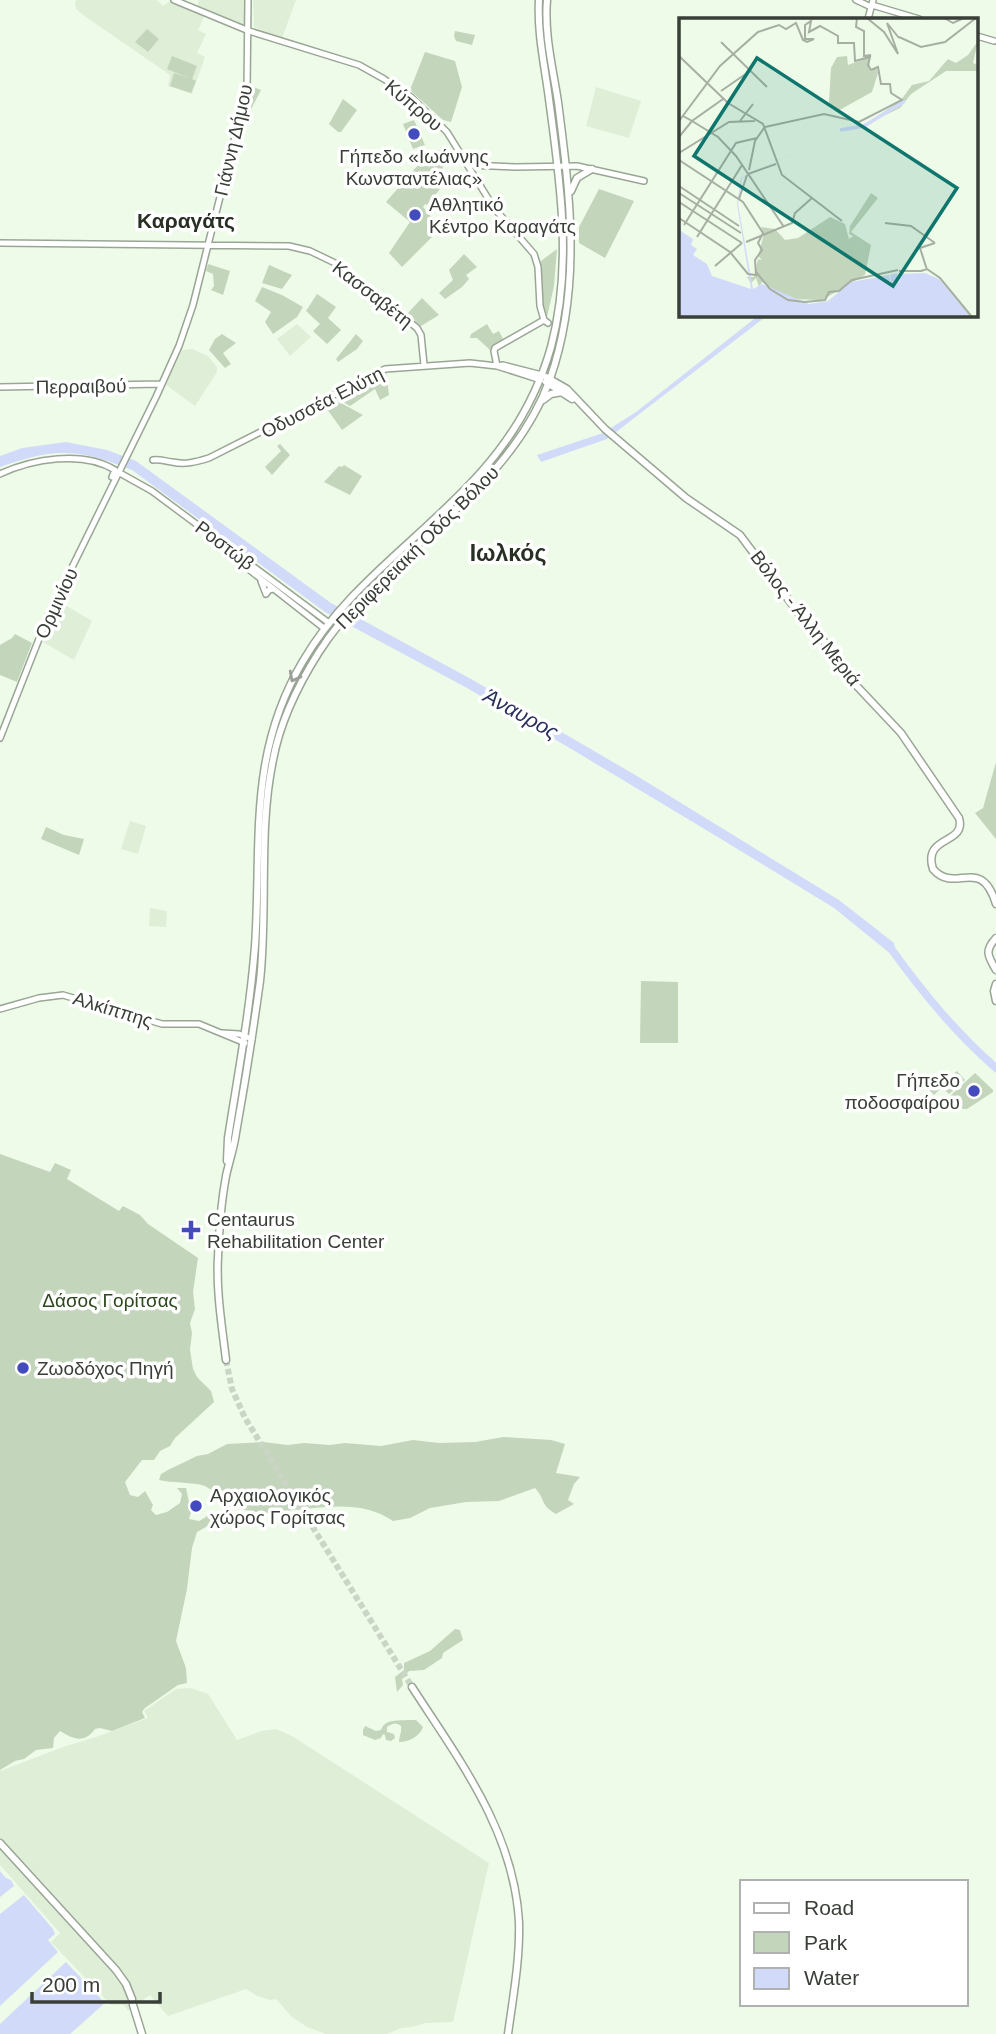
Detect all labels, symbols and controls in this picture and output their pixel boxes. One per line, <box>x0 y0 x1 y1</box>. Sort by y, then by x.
inset map <box>679 18 978 317</box>
street label: Κύπρου <box>381 75 446 135</box>
street label: Γιάννη Δήμου <box>210 82 257 198</box>
marker: Γήπεδο «Ιωάννης Κωνσταντέλιας» <box>406 126 422 142</box>
place label: Γήπεδο «Ιωάννης Κωνσταντέλιας» <box>339 146 489 189</box>
place label: Αθλητικό Κέντρο Καραγάτς <box>429 194 576 237</box>
marker: Αθλητικό Κέντρο Καραγάτς <box>407 207 423 223</box>
district label: Καραγάτς <box>137 209 235 233</box>
street label: Κασσαβέτη <box>329 257 417 332</box>
street label: Οδυσσέα Ελύτη <box>258 363 387 442</box>
street label: Περραιβού <box>35 375 127 398</box>
street label: Περιφερειακή Οδός Βόλου <box>332 462 503 633</box>
street label: Ροστώβ <box>191 517 258 574</box>
district label: Ιωλκός <box>470 540 546 566</box>
street label: Βόλος - Άλλη Μεριά <box>746 547 865 690</box>
street label: Ορμινίου <box>31 565 82 642</box>
one-way arrow <box>289 670 303 682</box>
water label: Άναυρος <box>478 683 563 744</box>
street label: Αλκίππης <box>71 987 155 1031</box>
place label: Γήπεδο ποδοσφαίρου <box>844 1070 960 1113</box>
marker: Γήπεδο ποδοσφαίρου <box>966 1083 982 1099</box>
place label: Centaurus Rehabilitation Center <box>207 1209 385 1252</box>
marker: Centaurus Rehabilitation Center <box>181 1220 201 1240</box>
park label: Δάσος Γορίτσας <box>42 1290 178 1311</box>
place label: Ζωοδόχος Πηγή <box>37 1358 173 1379</box>
marker: Ζωοδόχος Πηγή <box>15 1360 31 1376</box>
place label: Αρχαιολογικός χώρος Γορίτσας <box>210 1485 345 1528</box>
marker: Αρχαιολογικός χώρος Γορίτσας <box>188 1498 204 1514</box>
legend <box>740 1880 968 2006</box>
text: Road <box>804 1896 854 1919</box>
text: Park <box>804 1931 848 1954</box>
scale bar <box>32 1960 159 2004</box>
text: Water <box>804 1966 859 1989</box>
text: 200 m <box>42 1973 100 1996</box>

